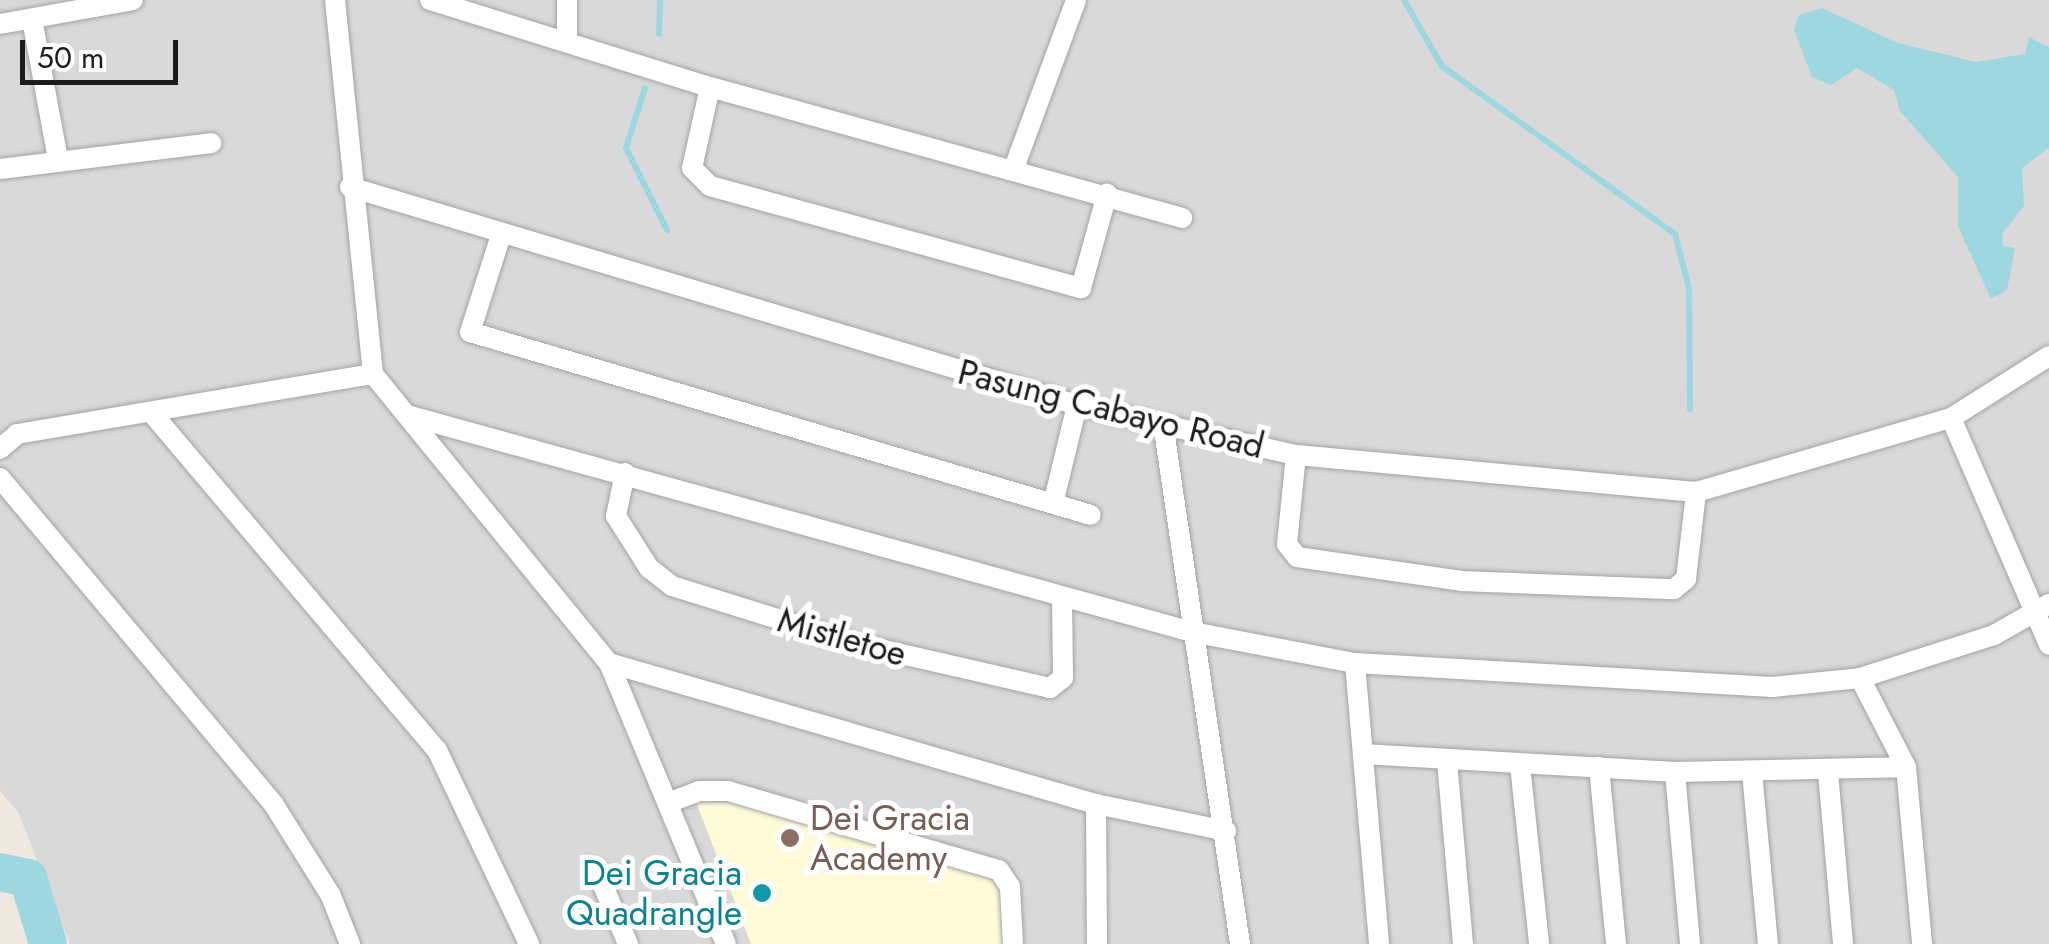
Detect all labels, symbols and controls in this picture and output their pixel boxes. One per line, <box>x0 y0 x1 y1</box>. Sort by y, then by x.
scale bar <box>25 20 182 82</box>
text: 50 m <box>37 36 104 79</box>
street label: Pasung Cabayo Road <box>954 351 1268 467</box>
street label: Mistletoe <box>773 599 911 675</box>
place label: Dei Gracia Academy <box>810 797 970 879</box>
marker: Dei Gracia Academy <box>779 827 801 849</box>
place label: Dei Gracia Quadrangle <box>566 852 742 934</box>
marker: Dei Gracia Quadrangle <box>751 882 773 904</box>

